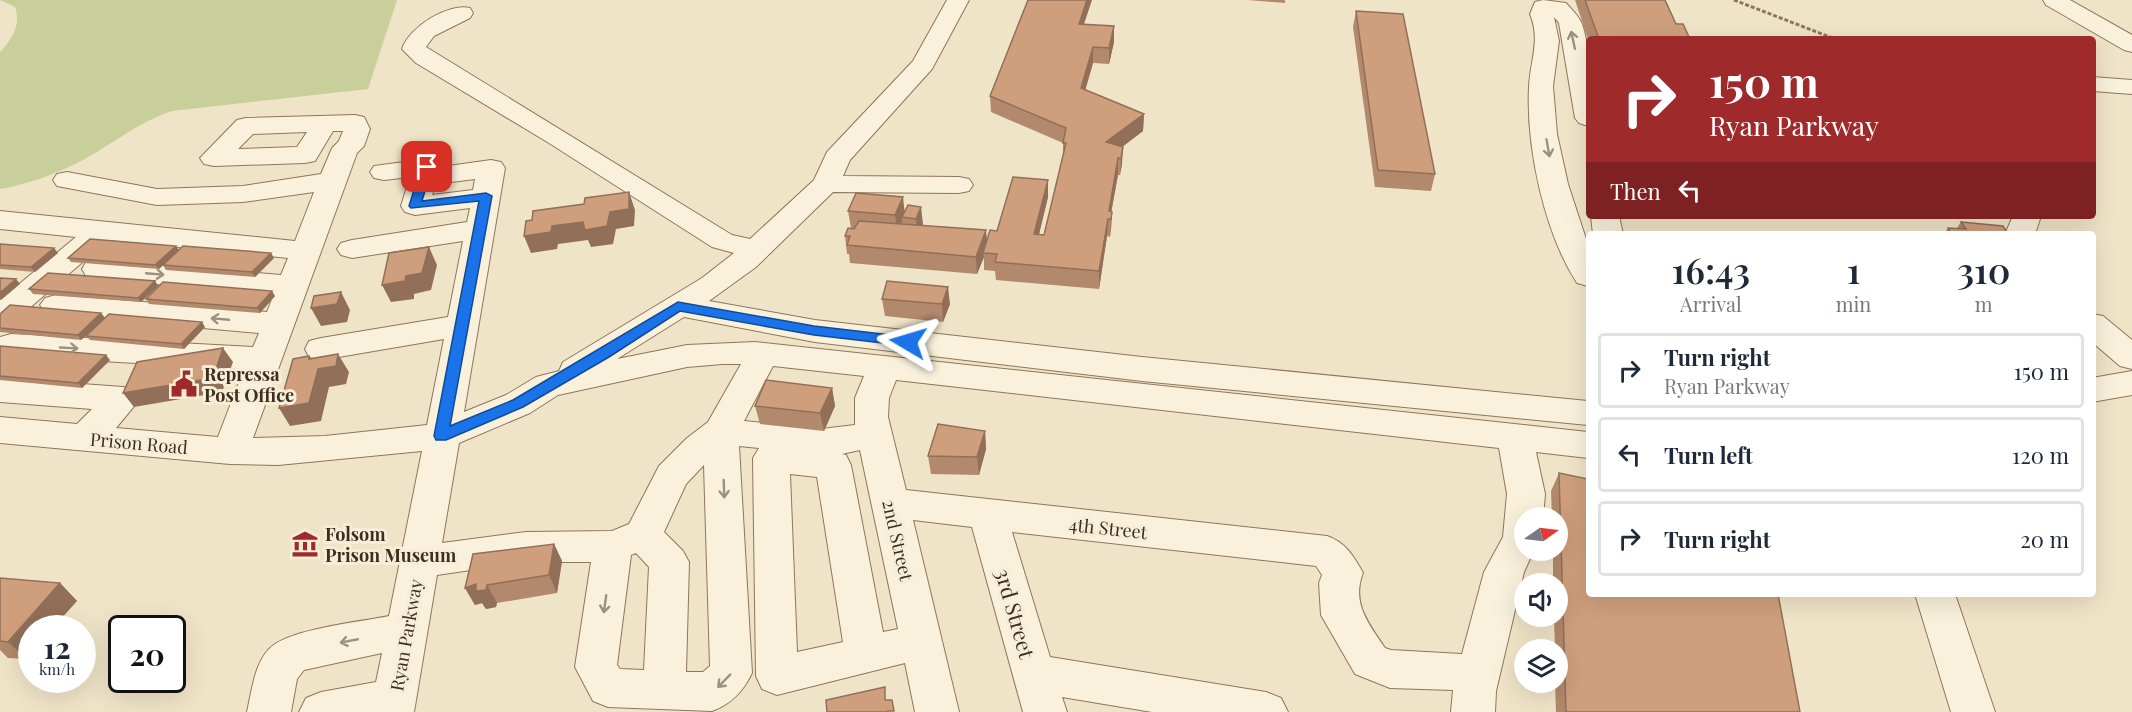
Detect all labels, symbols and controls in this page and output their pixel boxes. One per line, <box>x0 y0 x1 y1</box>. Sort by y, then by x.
one-way arrow <box>1567 30 1578 50</box>
text: 150 m <box>1709 53 1819 109</box>
icon: right <box>1610 60 1688 138</box>
text: Ryan Parkway <box>1709 107 1879 143</box>
one-way arrow <box>1542 138 1553 158</box>
pin <box>401 141 452 192</box>
icon: arrive <box>410 150 443 183</box>
icon: left <box>1673 174 1706 207</box>
text: Then <box>1610 176 1661 206</box>
text: 16:43 <box>1672 245 1750 293</box>
text: 1 <box>1847 245 1860 293</box>
text: 310 <box>1957 245 2010 293</box>
one-way arrow <box>145 269 165 280</box>
text: Arrival <box>1680 290 1742 317</box>
text: min <box>1836 290 1871 317</box>
text: m <box>1975 290 1993 317</box>
position arrow <box>876 310 940 374</box>
one-way arrow <box>211 313 230 324</box>
one-way arrow <box>59 342 79 353</box>
text: Turn right <box>1664 342 1770 372</box>
icon: right <box>1613 354 1646 387</box>
text: 150 m <box>2014 356 2069 386</box>
place label: Repressa Post Office <box>204 362 294 407</box>
public building icon: Repressa Post Office <box>169 369 199 399</box>
text: Ryan Parkway <box>1664 372 1790 399</box>
street label: Prison Road <box>89 427 189 459</box>
icon: left <box>1613 438 1646 471</box>
text: Turn left <box>1664 440 1753 470</box>
text: 120 m <box>2012 440 2069 470</box>
one-way arrow <box>718 479 729 499</box>
street label: 2nd Street <box>877 497 919 584</box>
north arrow <box>1514 507 1568 561</box>
map controls <box>1514 507 1568 693</box>
street label: 4th Street <box>1068 512 1149 544</box>
place label: Folsom Prison Museum <box>325 522 457 567</box>
icon: right <box>1613 522 1646 555</box>
text: Turn right <box>1664 524 1770 554</box>
text: 20 m <box>2020 524 2069 554</box>
museum icon: Folsom Prison Museum <box>290 529 320 559</box>
street label: 3rd Street <box>990 565 1042 662</box>
button: sound <box>1514 573 1568 627</box>
street label: Ryan Parkway <box>384 577 428 693</box>
one-way arrow <box>599 594 610 614</box>
speed limit sign: 20 <box>108 615 186 693</box>
text: 12 <box>43 627 71 667</box>
one-way arrow <box>340 636 359 648</box>
button: layers <box>1514 639 1568 693</box>
text: km/h <box>39 659 75 679</box>
one-way arrow <box>716 673 731 688</box>

